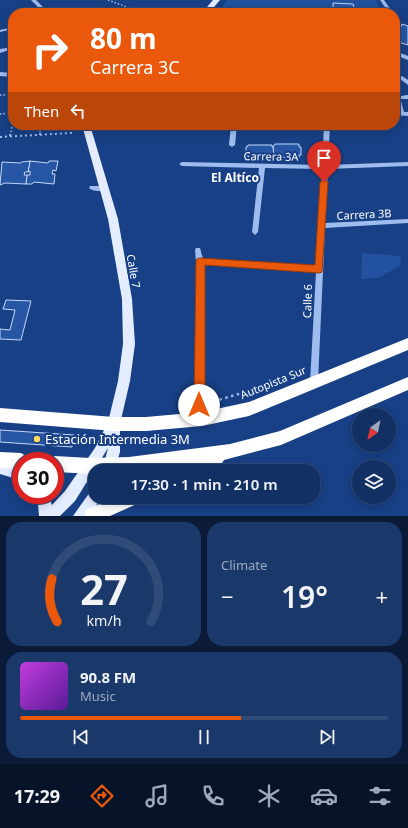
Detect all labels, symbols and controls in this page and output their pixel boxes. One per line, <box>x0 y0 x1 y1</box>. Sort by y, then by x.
text: 80 m <box>90 19 157 57</box>
icon: right <box>24 24 76 76</box>
text: Carrera 3C <box>90 55 180 79</box>
icon: left <box>67 100 89 122</box>
text: Then <box>24 101 59 121</box>
pin <box>307 141 341 182</box>
icon: arrive <box>313 147 335 169</box>
street label: Carrera 3A <box>243 148 300 164</box>
district label: El Altíco <box>211 169 259 186</box>
street label: Carrera 3B <box>336 205 392 223</box>
street label: Calle 7 <box>124 253 144 289</box>
street label: Calle 6 <box>299 284 315 318</box>
street label: Autopista Sur <box>238 362 309 402</box>
position arrow <box>178 384 220 426</box>
north arrow <box>352 408 396 452</box>
map controls <box>352 408 396 504</box>
place label: Estación Intermedia 3M <box>45 430 190 448</box>
marker: Estación Intermedia 3M <box>32 434 42 444</box>
speed limit sign: 30 <box>12 452 64 504</box>
button: layers <box>352 460 396 504</box>
text: 17:30 · 1 min · 210 m <box>130 474 278 494</box>
text: Climate <box>221 556 267 574</box>
text: 27 <box>80 561 127 617</box>
text: 19° <box>281 576 328 617</box>
text: − <box>221 581 234 611</box>
text: + <box>375 581 388 611</box>
text: km/h <box>86 611 121 630</box>
text: 90.8 FM <box>80 667 136 687</box>
text: Music <box>80 687 116 705</box>
icon: previous <box>70 726 92 748</box>
icon: pause <box>193 726 215 748</box>
icon: next <box>316 726 338 748</box>
icon: directions <box>88 782 116 810</box>
icon: music <box>143 782 171 810</box>
icon: phone <box>199 782 227 810</box>
icon: climate <box>255 782 283 810</box>
icon: car <box>310 782 338 810</box>
icon: filters <box>366 782 394 810</box>
text: 17:29 <box>14 784 60 808</box>

